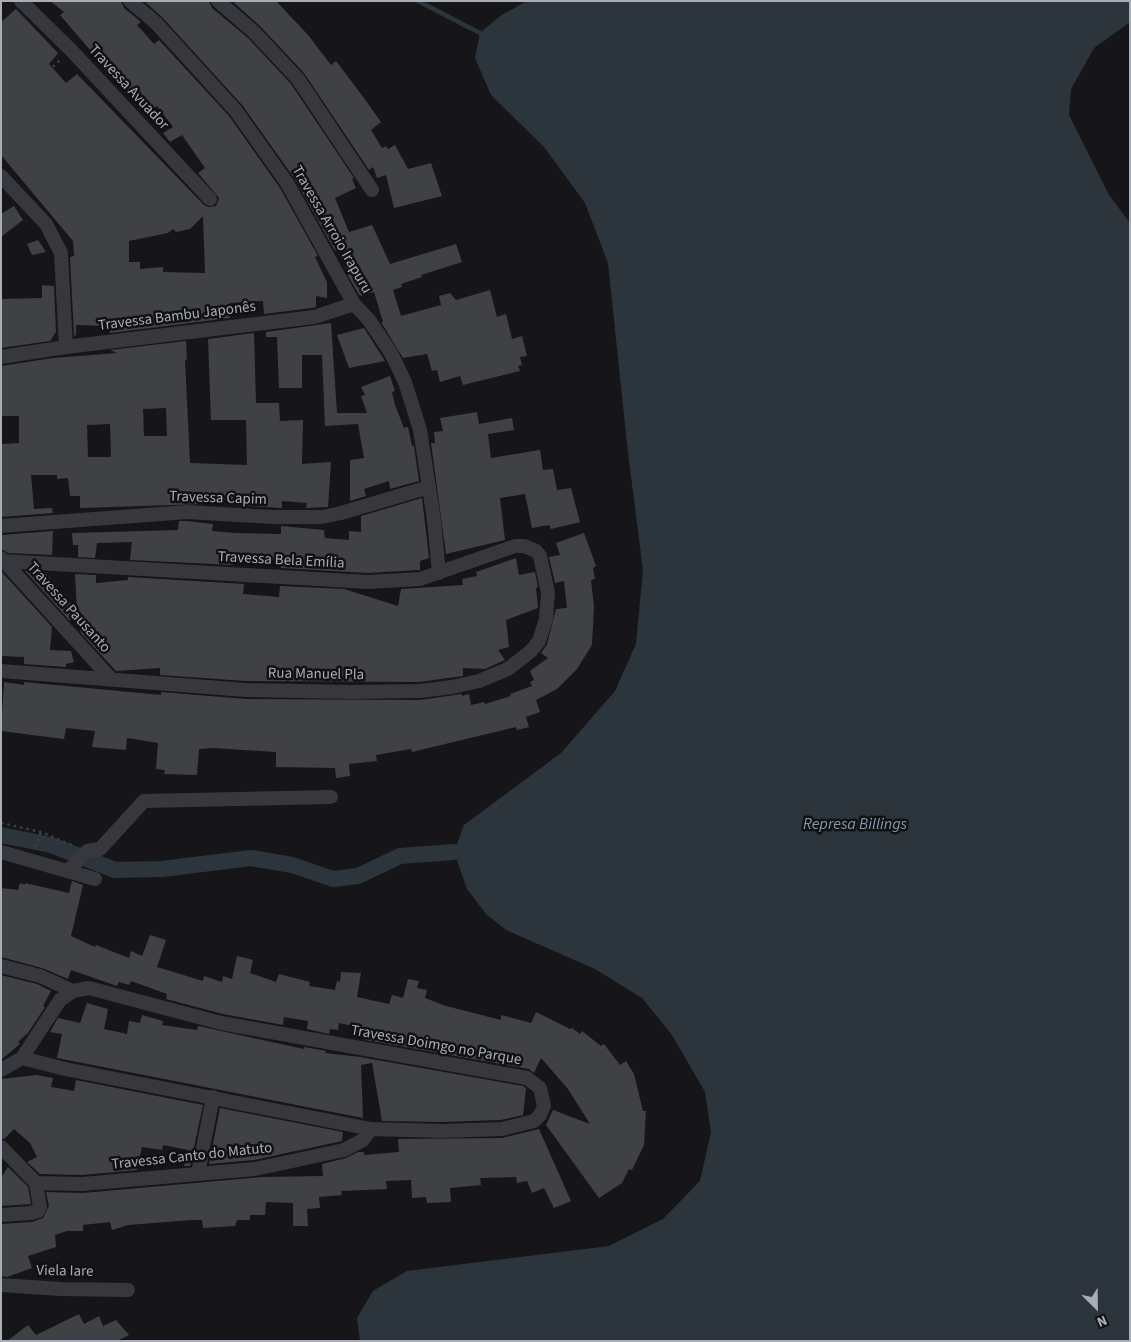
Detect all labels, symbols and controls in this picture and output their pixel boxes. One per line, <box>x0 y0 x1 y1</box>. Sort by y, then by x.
street label: Travessa Avuador <box>84 42 172 134</box>
street label: Travessa Arroio Irapuru <box>287 163 375 297</box>
street label: Travessa Bambu Japonês <box>97 298 257 336</box>
street label: Travessa Capim <box>169 488 267 510</box>
street label: Travessa Bela Emília <box>217 549 345 573</box>
street label: Travessa Pausanto <box>23 559 113 657</box>
street label: Rua Manuel Pla <box>268 665 364 685</box>
water label: Represa Billings <box>803 815 907 835</box>
street label: Travessa Doimgo no Parque <box>349 1022 523 1070</box>
street label: Travessa Canto do Matuto <box>111 1140 273 1174</box>
street label: Viela Iare <box>36 1263 94 1281</box>
north arrow <box>1071 1282 1121 1332</box>
text: N <box>1094 1310 1110 1332</box>

